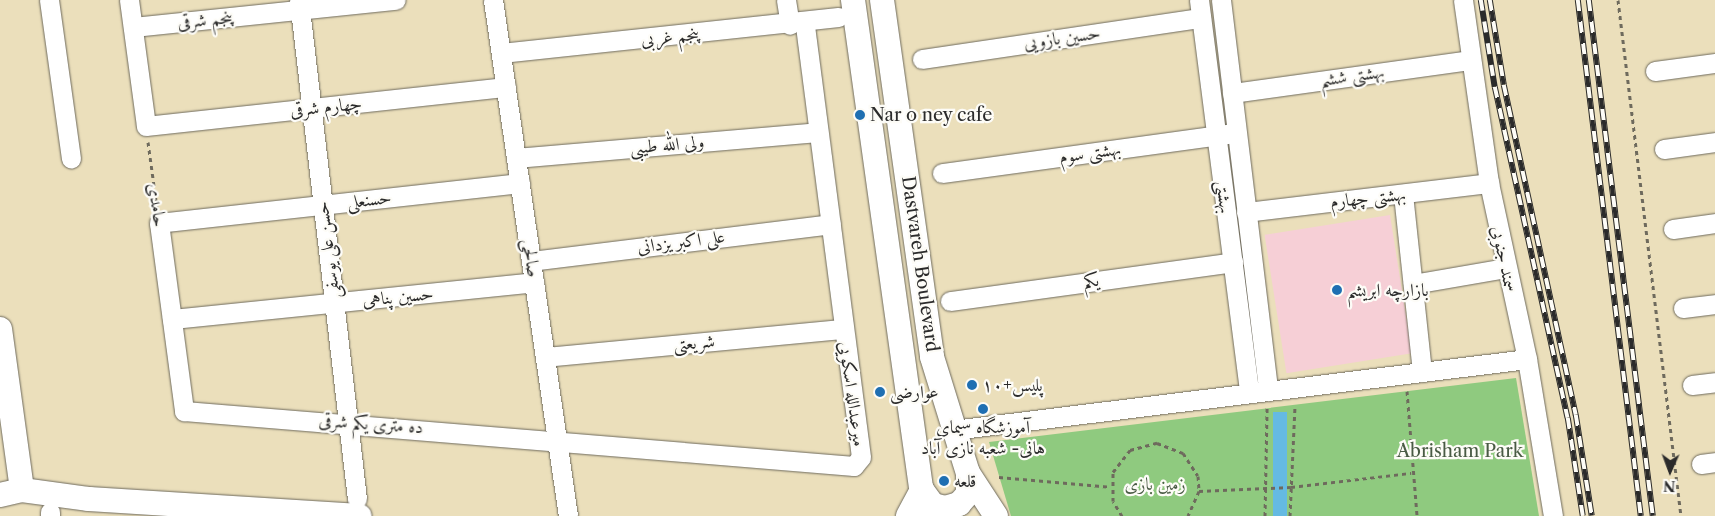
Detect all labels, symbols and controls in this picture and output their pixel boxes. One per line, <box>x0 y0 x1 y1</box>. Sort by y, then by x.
street label: پنجم شرقی <box>176 6 234 34</box>
street label: حسین بازویی <box>1022 22 1102 54</box>
street label: پنجم غربی <box>640 23 700 51</box>
street label: بهشتی ششم <box>1318 61 1386 91</box>
street label: چهارم شرقی <box>289 92 363 122</box>
place label: Nar o ney cafe <box>870 104 993 126</box>
marker: Nar o ney cafe <box>854 109 866 121</box>
street label: ولی الله طیبی <box>629 131 705 159</box>
street label: بهشتی سوم <box>1058 138 1122 168</box>
street label: Dastvareh Boulevard <box>897 175 943 353</box>
street label: بهشتی <box>1211 179 1237 215</box>
street label: حامدی <box>143 182 171 228</box>
street label: بهشتی چهارم <box>1329 183 1407 213</box>
street label: حسنعلی <box>345 187 393 213</box>
street label: حسن علی یوسفی <box>311 200 345 300</box>
street label: سمند جنوبی <box>1486 224 1522 294</box>
street label: علی اکبر یزدانی <box>636 226 726 258</box>
street label: صالحی <box>518 237 544 279</box>
street label: یکم <box>1082 269 1100 293</box>
place label: بازارچه ابریشم <box>1347 279 1429 301</box>
street label: حسین پناهی <box>361 283 435 311</box>
marker: بازارچه ابریشم <box>1331 284 1343 296</box>
street label: شریعتی <box>672 330 716 356</box>
street label: میرعبدالله اسکویی <box>834 340 870 448</box>
place label: پلیس+۱۰ <box>982 374 1043 396</box>
marker: پلیس+۱۰ <box>966 379 978 391</box>
place label: عوارضی <box>890 381 939 403</box>
marker: عوارضی <box>874 386 886 398</box>
marker: آموزشگاه سیمای هانی- شعبه نازی آباد <box>977 403 989 415</box>
street label: ده متری یکم شرقی <box>318 410 424 438</box>
place label: آموزشگاه سیمای هانی- شعبه نازی آباد <box>921 417 1045 459</box>
park label: Abrisham Park <box>1397 440 1523 462</box>
north arrow <box>1645 446 1695 496</box>
place label: قلعه <box>954 470 976 492</box>
park label: زمین بازی <box>1124 473 1186 495</box>
marker: قلعه <box>938 475 950 487</box>
text: N <box>1663 477 1676 495</box>

